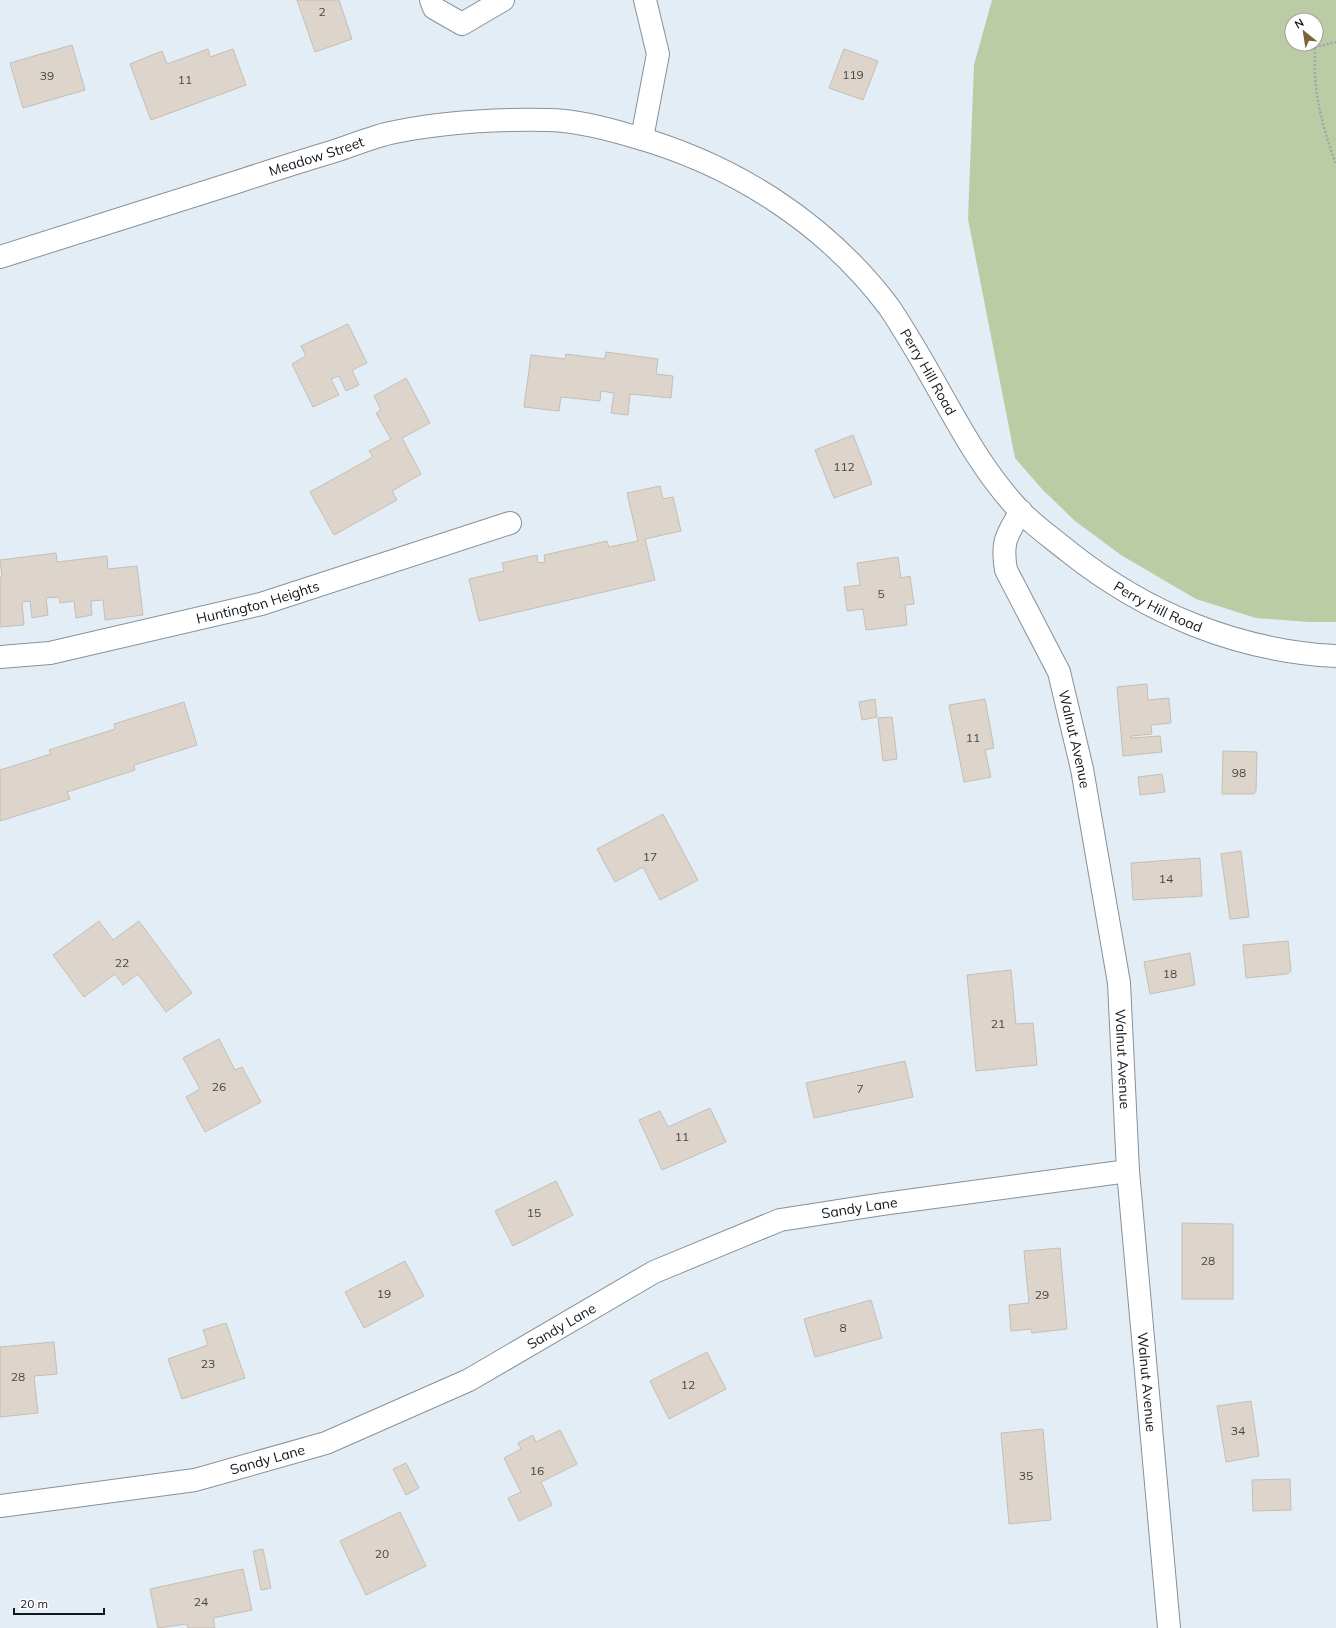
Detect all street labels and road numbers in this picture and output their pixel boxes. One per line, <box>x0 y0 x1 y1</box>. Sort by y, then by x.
street label: Meadow Street <box>267 132 366 180</box>
street label: Perry Hill Road <box>896 326 960 418</box>
street label: Huntington Heights <box>194 577 322 628</box>
street label: Perry Hill Road <box>1110 577 1205 636</box>
street label: Walnut Avenue <box>1055 688 1094 790</box>
street label: Walnut Avenue <box>1111 1009 1134 1110</box>
street label: Sandy Lane <box>820 1193 899 1222</box>
street label: Sandy Lane <box>524 1299 599 1353</box>
street label: Walnut Avenue <box>1134 1331 1160 1433</box>
street label: Sandy Lane <box>228 1440 307 1479</box>

